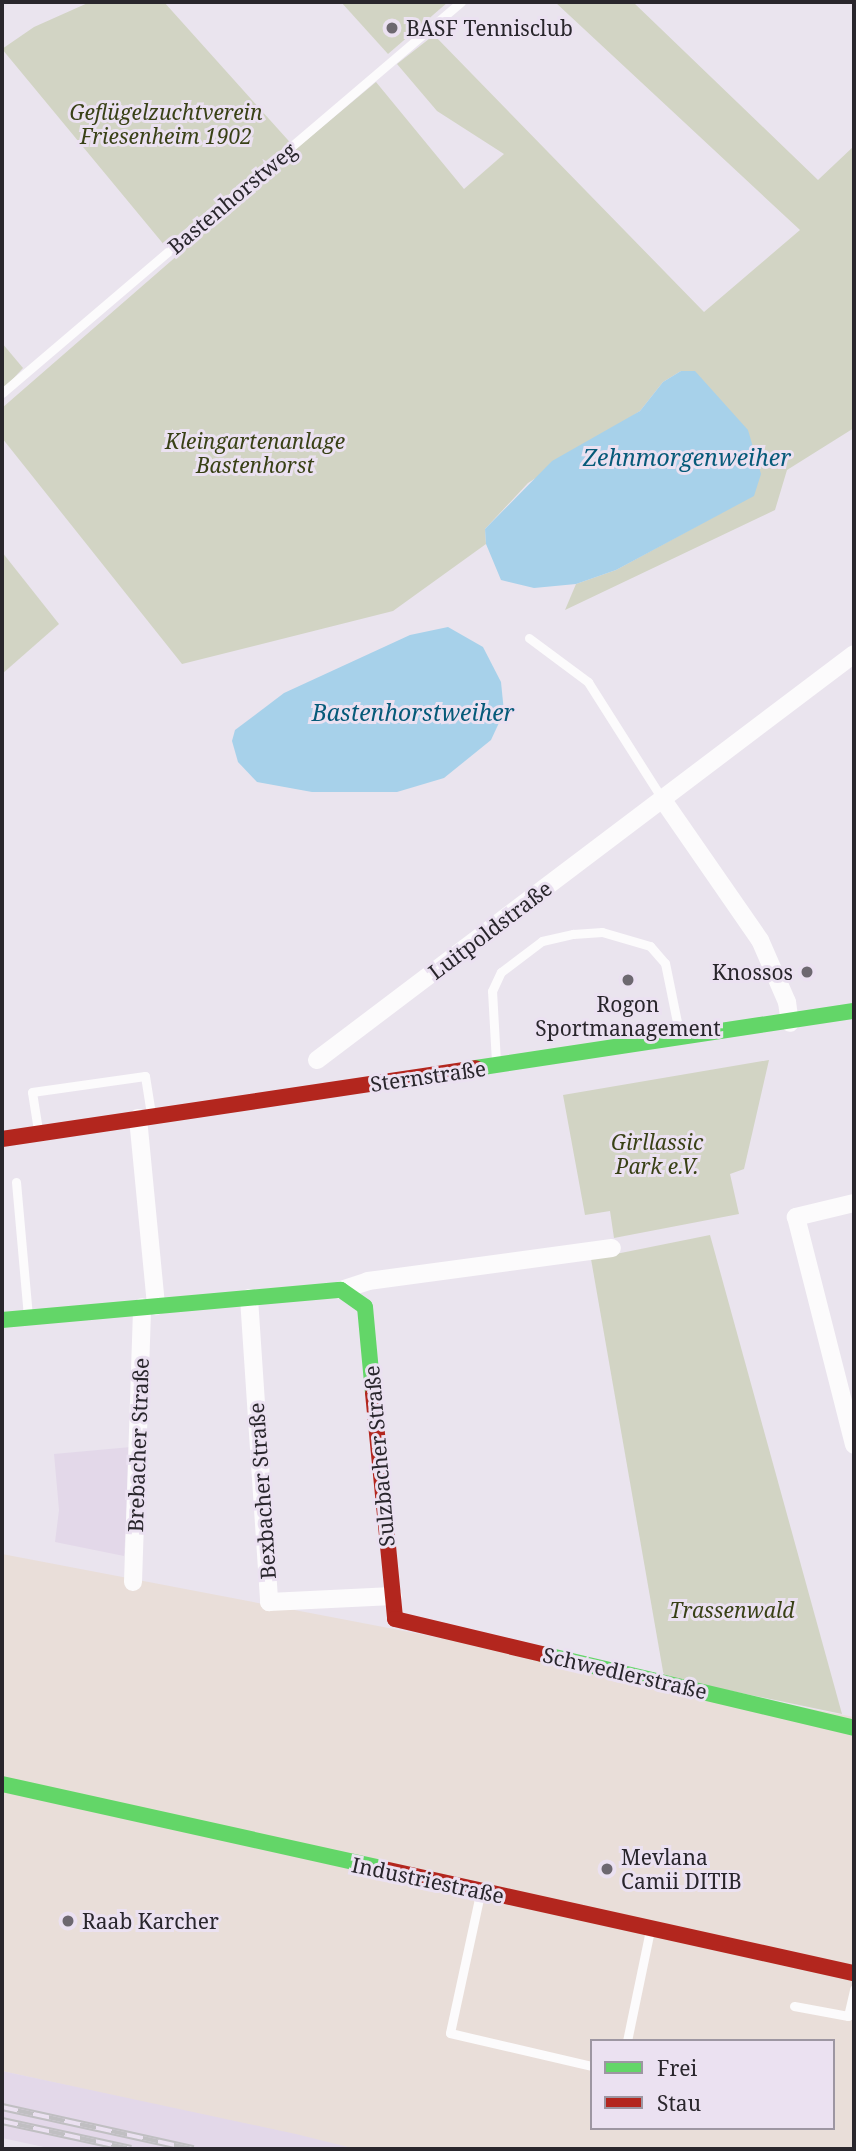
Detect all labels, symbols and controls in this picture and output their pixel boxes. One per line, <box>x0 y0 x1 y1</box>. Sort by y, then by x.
place label: BASF Tennisclub <box>406 15 573 41</box>
marker: BASF Tennisclub <box>384 20 400 36</box>
park label: Geflügelzuchtverein Friesenheim 1902 <box>69 99 263 149</box>
street label: Bastenhorstweg <box>163 137 301 259</box>
park label: Kleingartenanlage Bastenhorst <box>165 428 345 478</box>
water label: Zehnmorgenweiher <box>583 443 791 471</box>
water label: Bastenhorstweiher <box>312 698 514 726</box>
street label: Luitpoldstraße <box>423 875 557 985</box>
place label: Knossos <box>712 959 793 985</box>
marker: Knossos <box>799 964 815 980</box>
marker: Rogon Sportmanagement <box>620 972 636 988</box>
place label: Rogon Sportmanagement <box>535 991 721 1041</box>
street label: Sternstraße <box>369 1055 487 1097</box>
park label: Girllassic Park e.V. <box>611 1129 703 1179</box>
street label: Brebacher Straße <box>122 1357 154 1533</box>
street label: Sulzbacher Straße <box>359 1364 399 1548</box>
street label: Bexbacher Straße <box>243 1402 281 1580</box>
park label: Trassenwald <box>670 1597 794 1623</box>
street label: Schwedlerstraße <box>540 1642 710 1704</box>
place label: Mevlana Camii DITIB <box>621 1844 742 1894</box>
street label: Industriestraße <box>349 1852 507 1908</box>
marker: Mevlana Camii DITIB <box>599 1861 615 1877</box>
place label: Raab Karcher <box>82 1908 219 1934</box>
marker: Raab Karcher <box>60 1913 76 1929</box>
legend <box>590 2039 835 2130</box>
text: Frei <box>657 2054 697 2082</box>
text: Stau <box>657 2089 701 2117</box>

